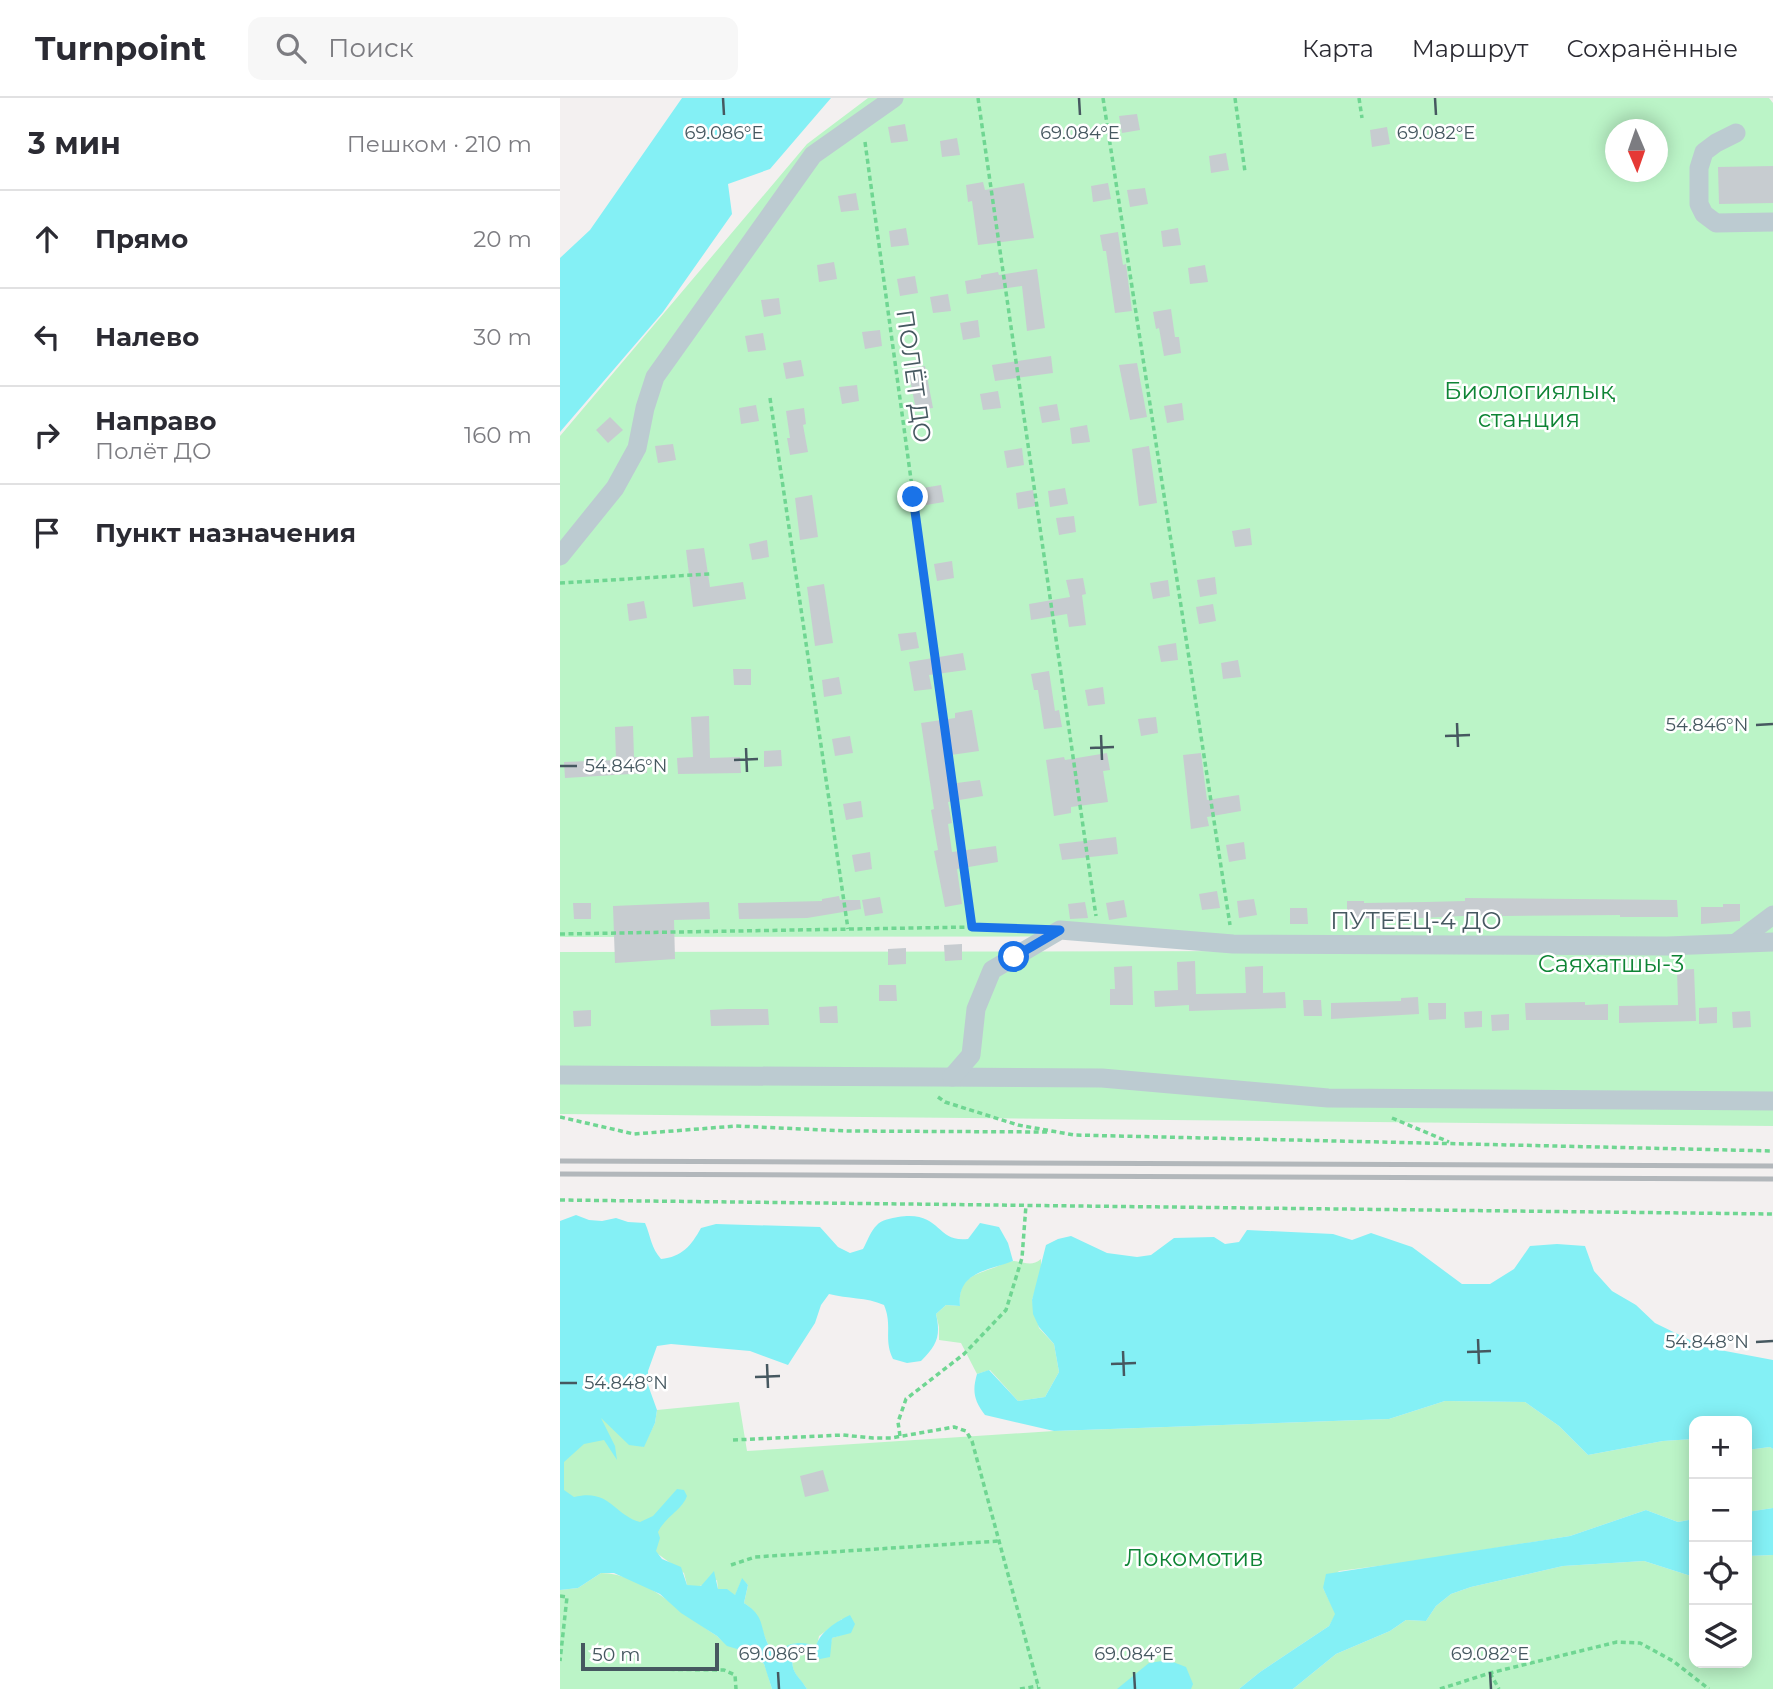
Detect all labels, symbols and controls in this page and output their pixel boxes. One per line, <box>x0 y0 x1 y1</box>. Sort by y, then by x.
search box <box>248 17 738 80</box>
text: Turnpoint <box>35 28 206 68</box>
icon: search <box>272 29 310 67</box>
text: Поиск <box>328 32 414 64</box>
text: Карта <box>1302 34 1374 63</box>
text: Маршрут <box>1412 34 1528 63</box>
text: Сохранённые <box>1566 34 1738 63</box>
north arrow <box>1605 119 1668 182</box>
text: 69.086°E <box>685 122 763 144</box>
text: 69.084°E <box>1040 122 1120 144</box>
text: 69.082°E <box>1397 122 1475 144</box>
text: 3 мин <box>28 125 121 162</box>
text: Пешком · 210 m <box>347 130 532 158</box>
icon: ahead <box>28 220 66 258</box>
text: Прямо <box>95 223 188 255</box>
text: 20 m <box>473 225 532 253</box>
street label: ПОЛЁТ ДО <box>890 307 938 445</box>
icon: left <box>28 318 66 356</box>
text: Налево <box>95 321 199 353</box>
text: 30 m <box>473 323 532 351</box>
park label: Биологиялық станция <box>1444 376 1615 433</box>
text: Направо <box>95 405 216 437</box>
icon: right <box>28 416 66 454</box>
text: 160 m <box>464 421 532 449</box>
text: Полёт ДО <box>95 437 212 465</box>
route end <box>897 481 928 512</box>
icon: arrive <box>28 514 66 552</box>
text: Пункт назначения <box>95 517 356 549</box>
text: 54.846°N <box>1666 714 1748 736</box>
text: 54.846°N <box>585 755 667 777</box>
street label: ПУТЕЕЦ-4 ДО <box>1330 906 1502 935</box>
route start <box>998 941 1029 972</box>
park label: Саяхатшы-3 <box>1538 949 1684 978</box>
text: 54.848°N <box>1665 1331 1749 1353</box>
text: 54.848°N <box>584 1372 668 1394</box>
map controls <box>1689 1416 1752 1668</box>
button: + <box>1689 1416 1752 1479</box>
button: − <box>1689 1479 1752 1542</box>
button: locate <box>1689 1542 1752 1605</box>
park label: Локомотив <box>1124 1543 1264 1572</box>
button: layers <box>1689 1605 1752 1668</box>
scale bar <box>581 1640 719 1672</box>
text: 50 m <box>592 1643 640 1666</box>
text: 69.086°E <box>739 1643 817 1665</box>
text: 69.084°E <box>1094 1643 1174 1665</box>
text: 69.082°E <box>1451 1643 1529 1665</box>

